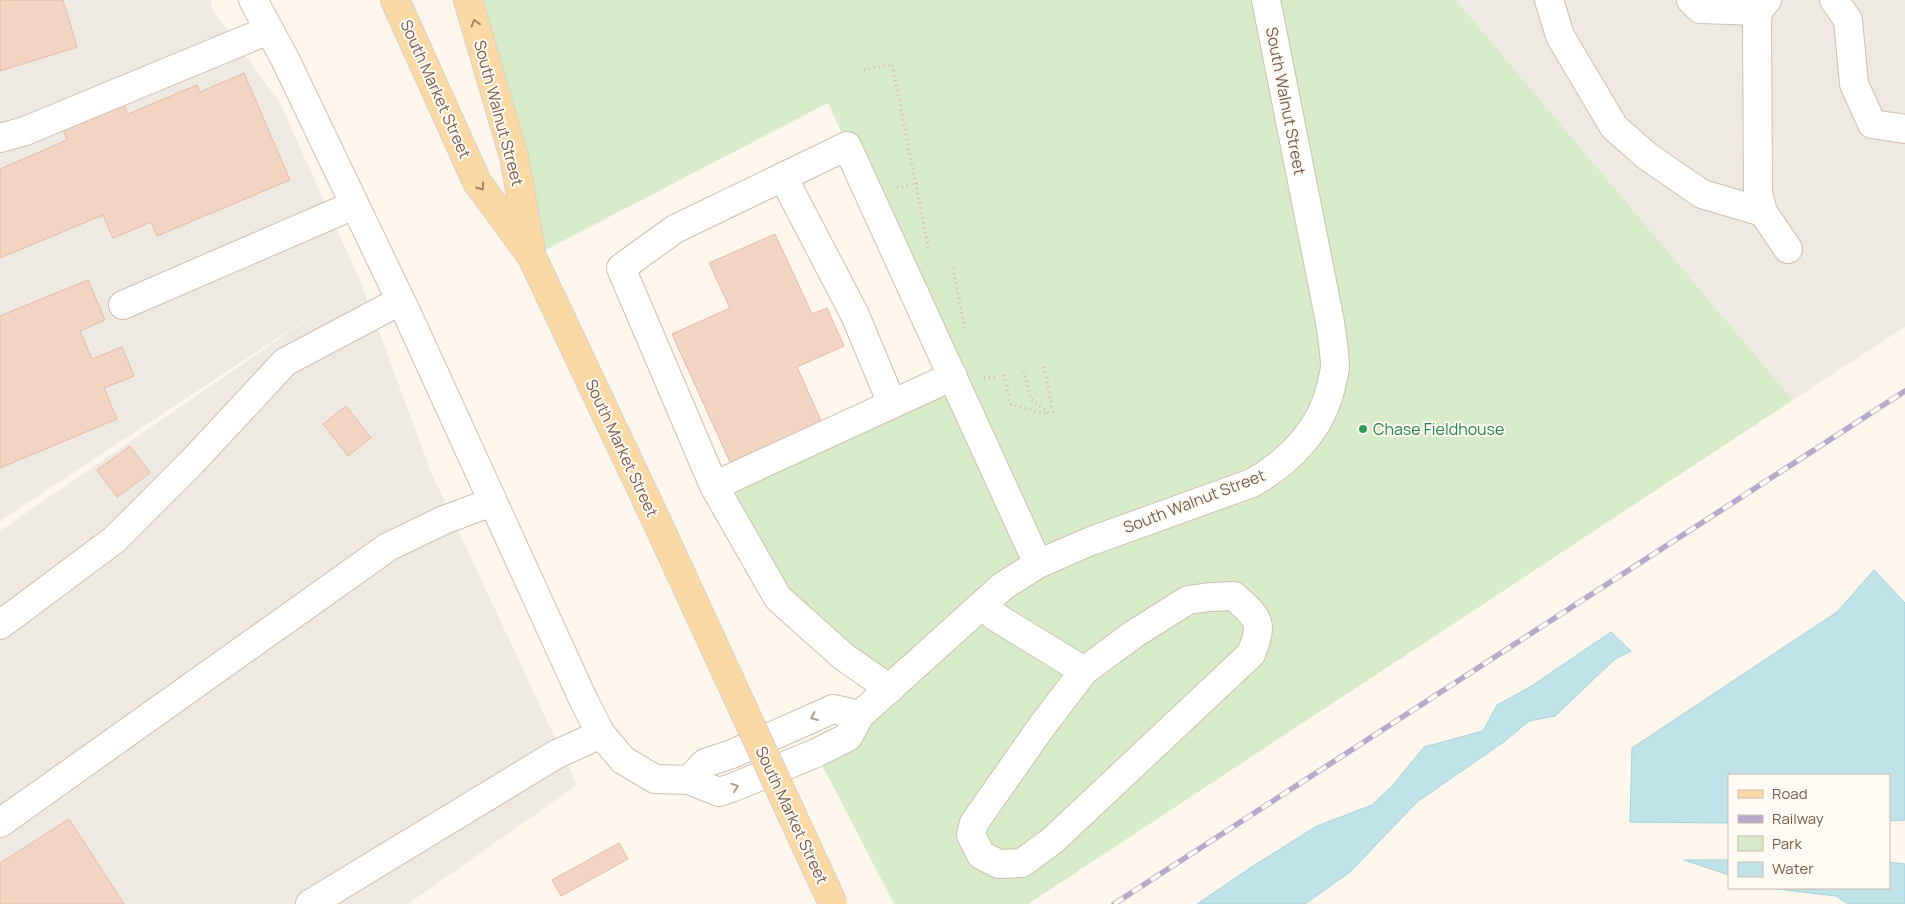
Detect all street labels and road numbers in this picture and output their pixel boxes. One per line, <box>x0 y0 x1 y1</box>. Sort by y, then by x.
street label: South Market Street <box>395 16 477 162</box>
street label: South Walnut Street <box>1261 25 1311 177</box>
street label: South Walnut Street <box>469 37 529 189</box>
street label: South Market Street <box>580 375 664 521</box>
street label: South Walnut Street <box>1120 464 1268 538</box>
street label: South Market Street <box>750 742 834 888</box>

